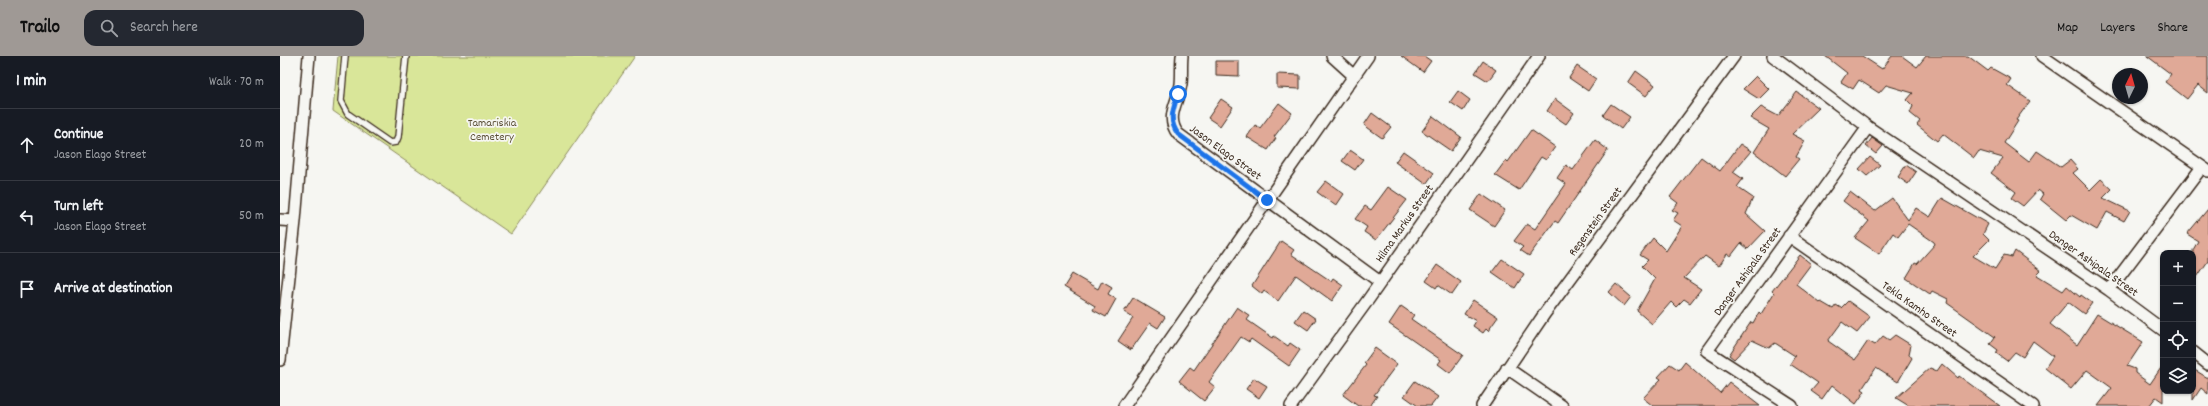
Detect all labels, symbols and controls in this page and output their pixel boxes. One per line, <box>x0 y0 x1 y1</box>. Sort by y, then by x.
search box <box>84 10 364 46</box>
text: Trailo <box>20 15 60 42</box>
icon: search <box>98 17 120 39</box>
text: Search here <box>130 17 198 39</box>
text: Map <box>2057 18 2078 38</box>
text: Layers <box>2100 18 2135 38</box>
text: Share <box>2157 18 2188 38</box>
north arrow <box>2112 68 2148 104</box>
text: 1 min <box>16 70 46 94</box>
text: Walk · 70 m <box>209 73 264 92</box>
route start <box>1169 85 1187 103</box>
park label: Tamariskia Cemetery <box>468 115 517 146</box>
street label: Jason Elago Street <box>1186 121 1265 185</box>
text: Continue <box>54 124 103 146</box>
icon: ahead <box>16 134 38 156</box>
text: 20 m <box>239 135 264 154</box>
text: Jason Elago Street <box>54 146 146 165</box>
street label: Hilma Markus Street <box>1372 181 1439 267</box>
street label: Regenstein Street <box>1565 184 1627 260</box>
route end <box>1258 191 1276 209</box>
text: Turn left <box>54 196 103 218</box>
icon: left <box>16 206 38 228</box>
text: 50 m <box>239 207 264 226</box>
text: Jason Elago Street <box>54 218 146 237</box>
street label: Danger Ashipala Street <box>1710 224 1786 320</box>
street label: Danger Ashipala Street <box>2045 227 2142 302</box>
map controls <box>2160 250 2196 394</box>
button: + <box>2160 250 2196 286</box>
icon: arrive <box>16 278 38 300</box>
text: Arrive at destination <box>54 278 172 300</box>
street label: Tekla Kamho Street <box>1878 278 1961 343</box>
button: − <box>2160 286 2196 322</box>
button: locate <box>2160 322 2196 358</box>
button: layers <box>2160 358 2196 394</box>

